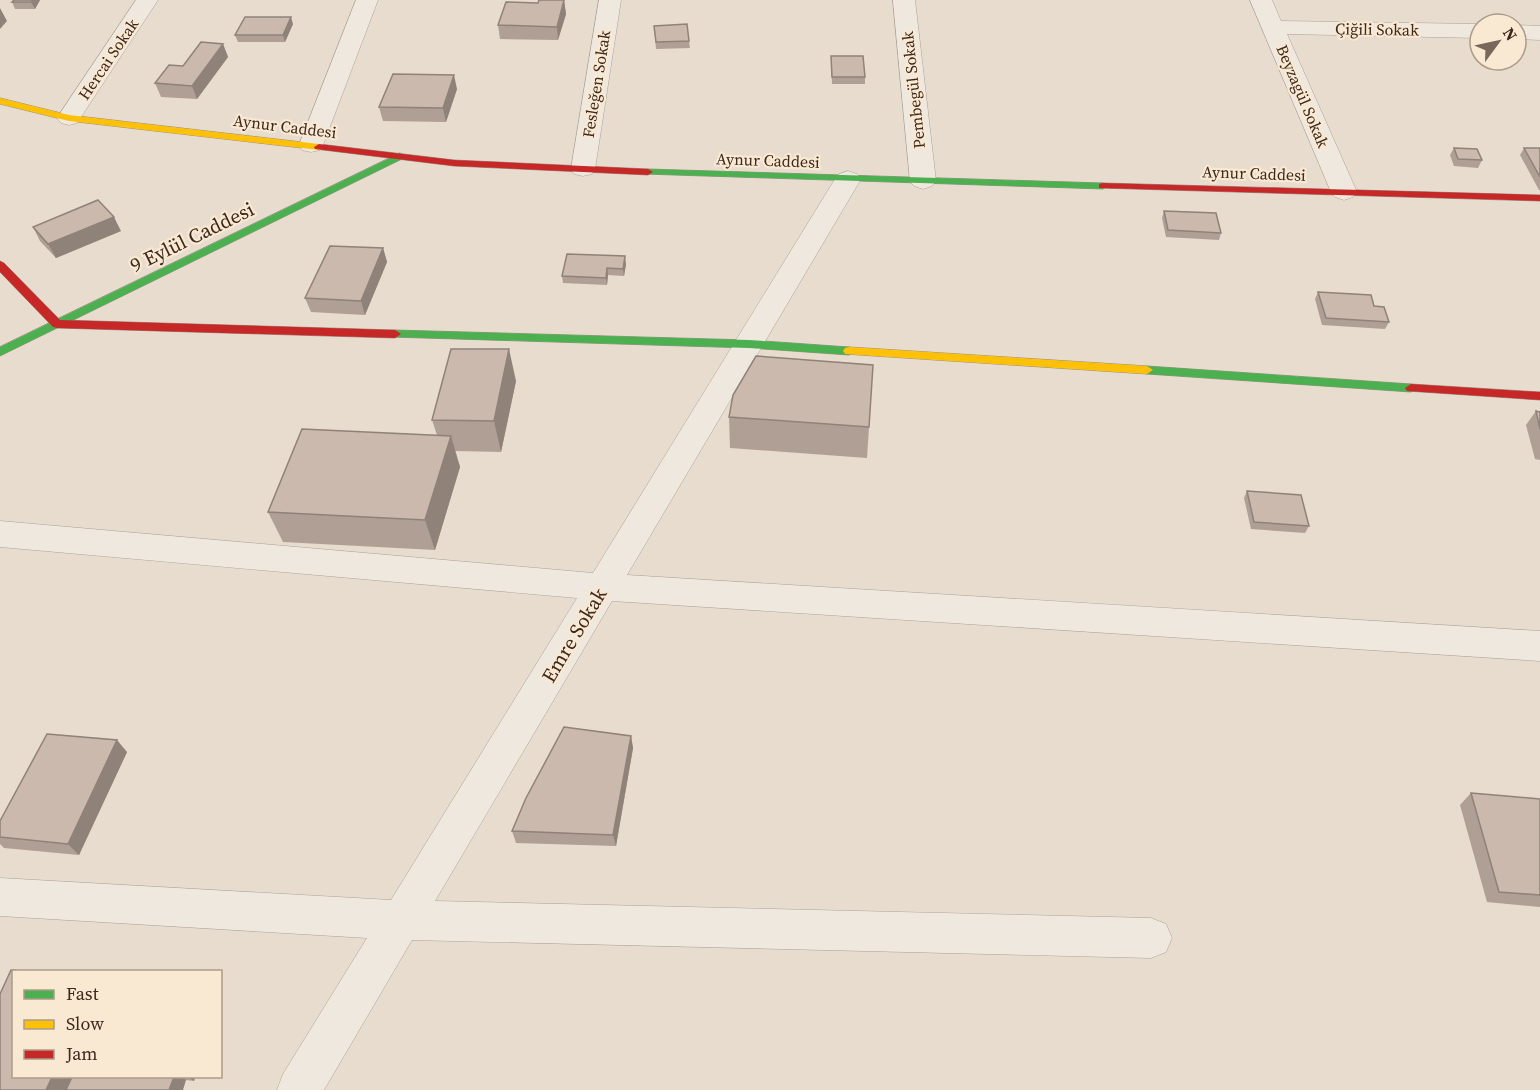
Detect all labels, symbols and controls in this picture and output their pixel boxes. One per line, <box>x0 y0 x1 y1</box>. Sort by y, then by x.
north arrow <box>1468 12 1528 72</box>
street label: Hercai Sokak <box>73 14 144 104</box>
street label: Çiğili Sokak <box>1335 17 1419 41</box>
text: N <box>1498 23 1523 45</box>
street label: Fesleğen Sokak <box>577 28 615 139</box>
street label: Pembegül Sokak <box>896 30 930 150</box>
street label: Beyzagül Sokak <box>1271 41 1335 151</box>
street label: Aynur Caddesi <box>232 109 338 143</box>
street label: Aynur Caddesi <box>716 147 820 173</box>
street label: Aynur Caddesi <box>1202 160 1306 186</box>
street label: 9 Eylül Caddesi <box>125 195 259 279</box>
street label: Emre Sokak <box>535 582 613 688</box>
legend <box>12 970 222 1078</box>
text: Fast <box>66 981 99 1006</box>
text: Slow <box>66 1011 104 1036</box>
text: Jam <box>65 1041 98 1066</box>

